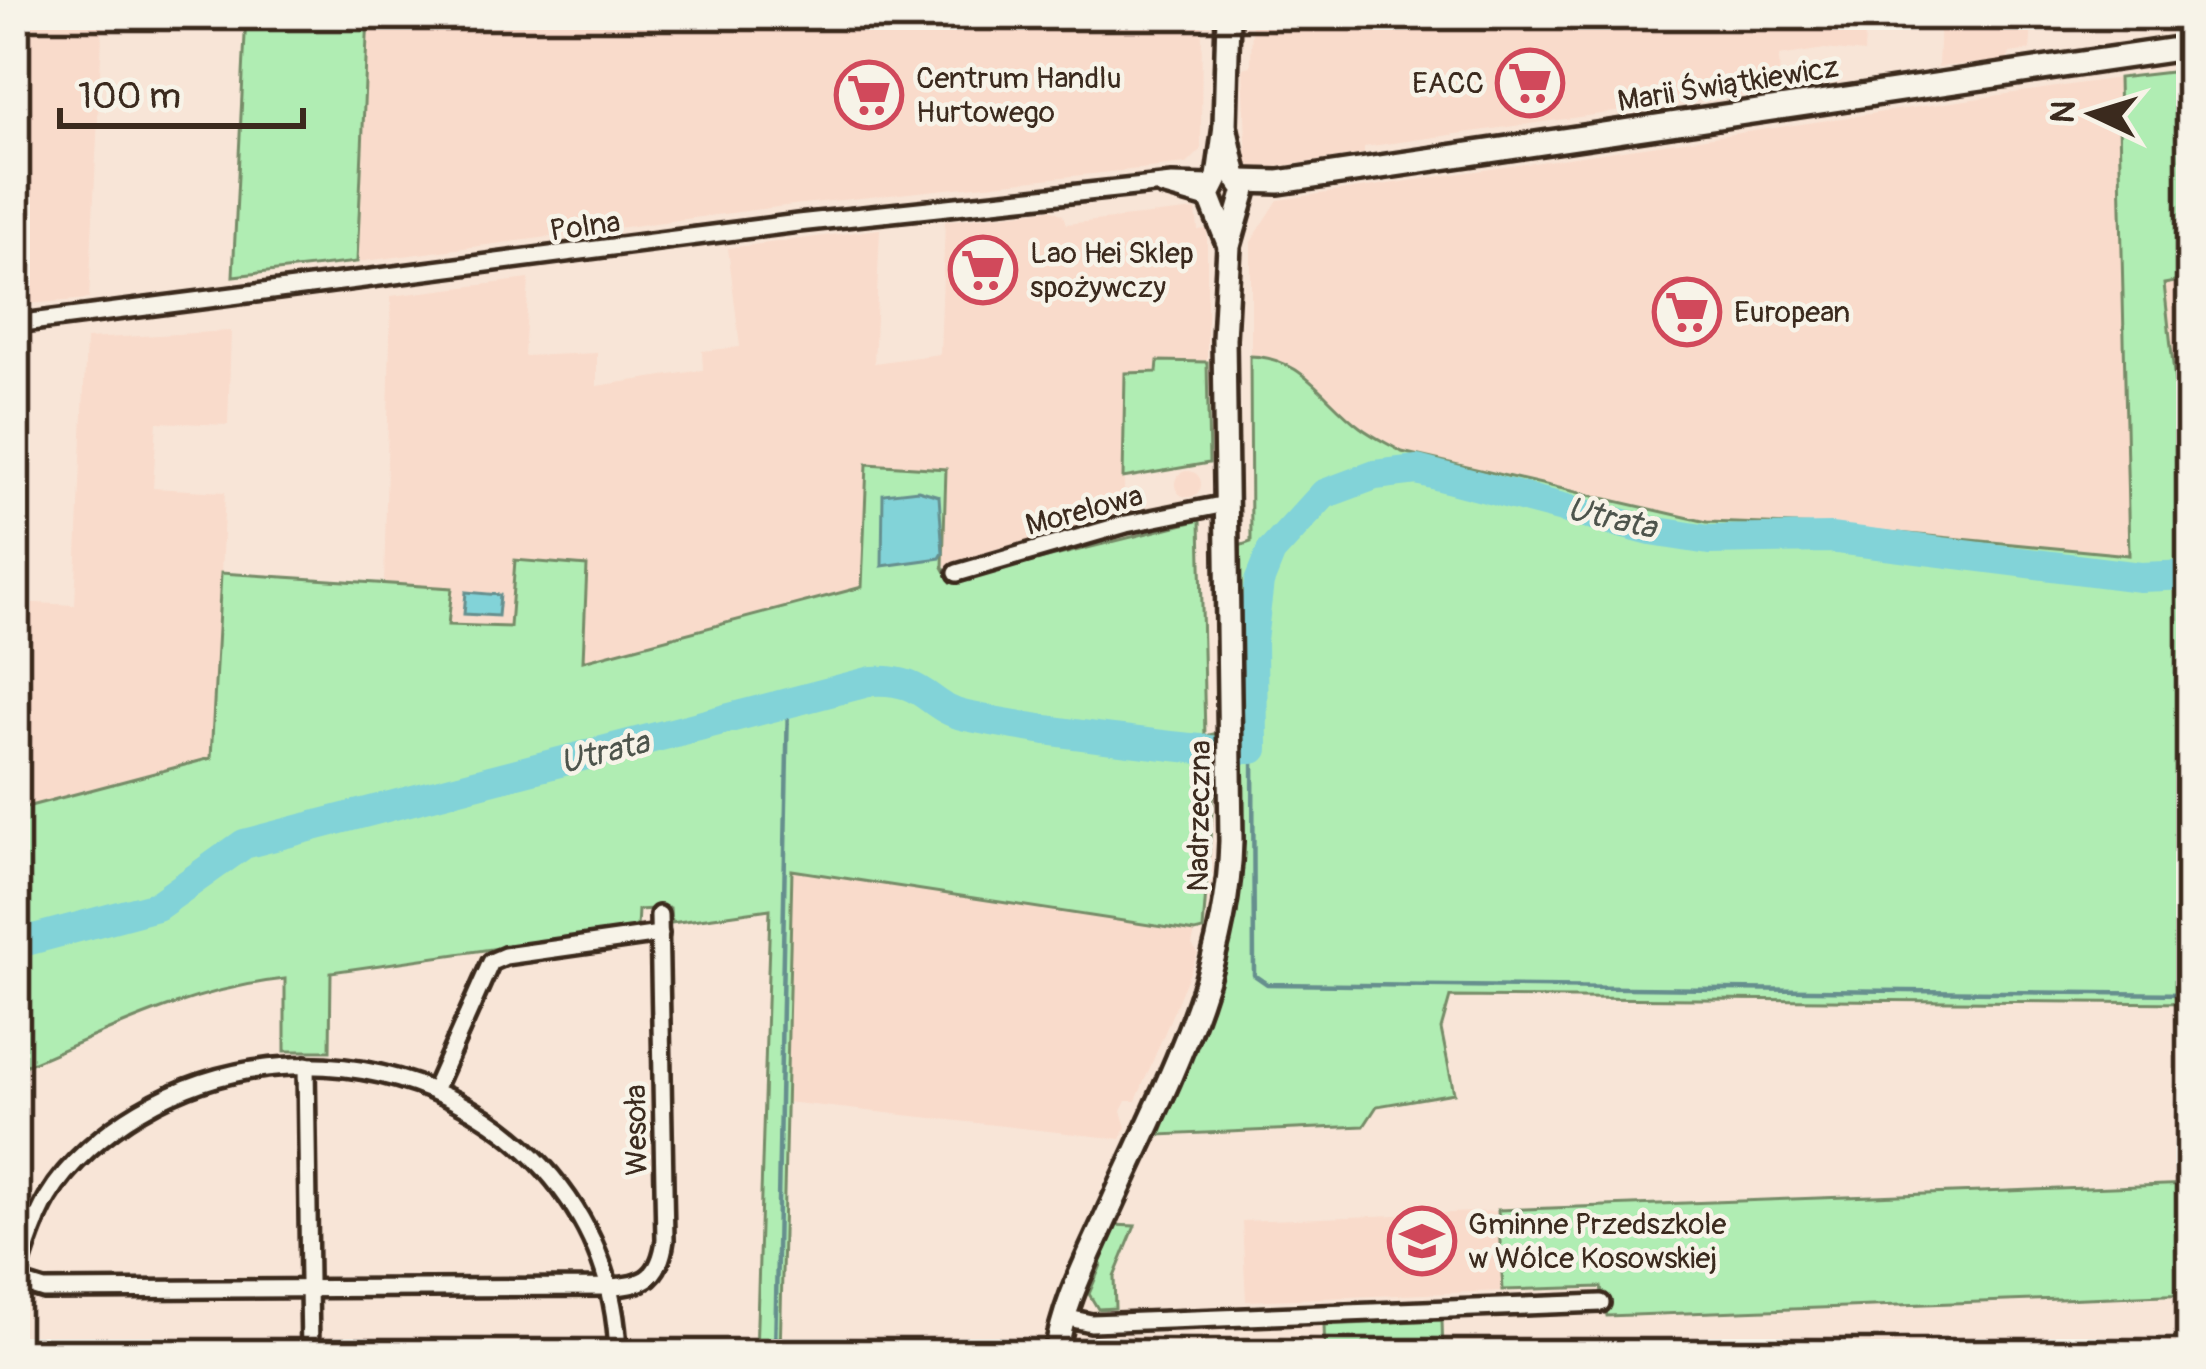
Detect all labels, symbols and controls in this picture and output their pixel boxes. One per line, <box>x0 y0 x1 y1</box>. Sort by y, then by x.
supermarket icon: EACC <box>1495 48 1565 118</box>
street label: Marii Świątkiewicz <box>1615 49 1841 120</box>
scale bar <box>60 54 303 128</box>
north arrow <box>2032 54 2152 174</box>
supermarket icon: Centrum Handlu Hurtowego <box>834 60 904 130</box>
place label: Centrum Handlu Hurtowego <box>916 60 1121 131</box>
place label: EACC <box>1412 65 1484 102</box>
text: 100 m <box>78 74 181 119</box>
text: N <box>2042 99 2085 125</box>
street label: Polna <box>547 203 623 250</box>
supermarket icon: Lao Hei Sklep spożywczy <box>948 235 1018 305</box>
place label: Lao Hei Sklep spożywczy <box>1030 235 1194 306</box>
supermarket icon: European <box>1652 277 1722 347</box>
place label: European <box>1734 294 1850 331</box>
street label: Morelowa <box>1021 477 1147 544</box>
water label: Utrata <box>1563 488 1662 549</box>
water label: Utrata <box>556 721 655 783</box>
street label: Nadrzeczna <box>1180 740 1219 892</box>
street label: Wesoła <box>617 1084 656 1176</box>
school or university icon: Gminne Przedszkole w Wólce Kosowskiej <box>1387 1206 1457 1276</box>
place label: Gminne Przedszkole w Wólce Kosowskiej <box>1468 1206 1726 1277</box>

